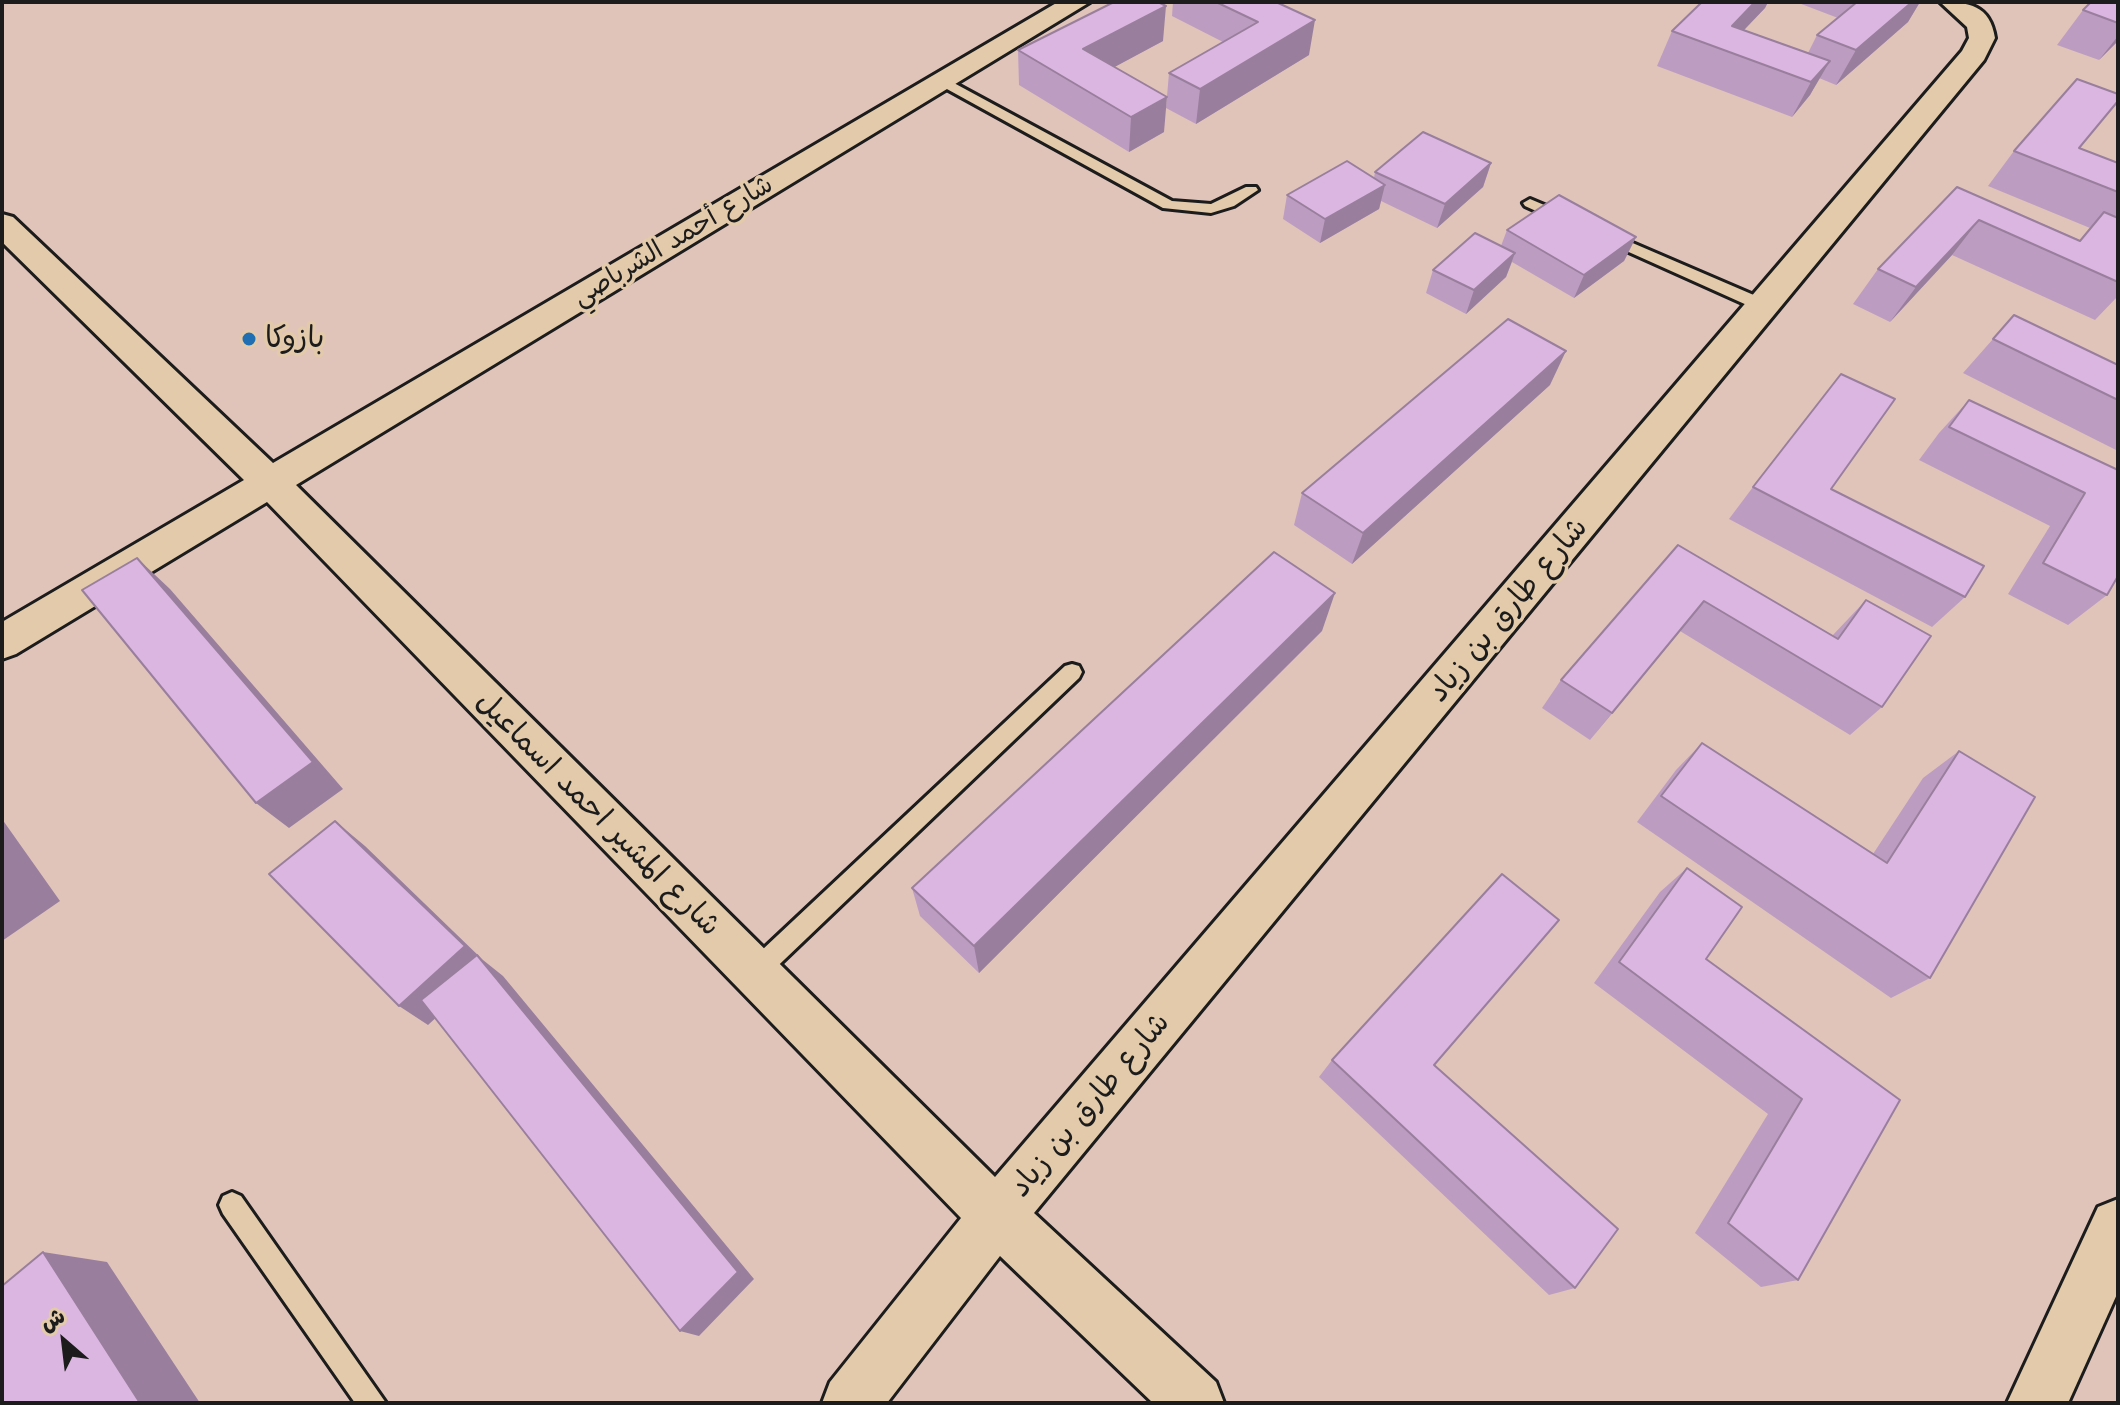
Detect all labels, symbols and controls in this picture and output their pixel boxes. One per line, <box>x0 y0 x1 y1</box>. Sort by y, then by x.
street label: شارع أحمد الشرباصي <box>567 169 779 313</box>
place label: بازوكا <box>265 321 324 357</box>
marker: بازوكا <box>240 330 258 348</box>
street label: شارع طارق بن زياد <box>1420 510 1596 710</box>
street label: شارع المشير احمد اسماعيل <box>468 684 728 944</box>
street label: شارع طارق بن زياد <box>1002 1005 1178 1205</box>
north arrow <box>24 1301 104 1381</box>
text: ش <box>36 1303 70 1337</box>

